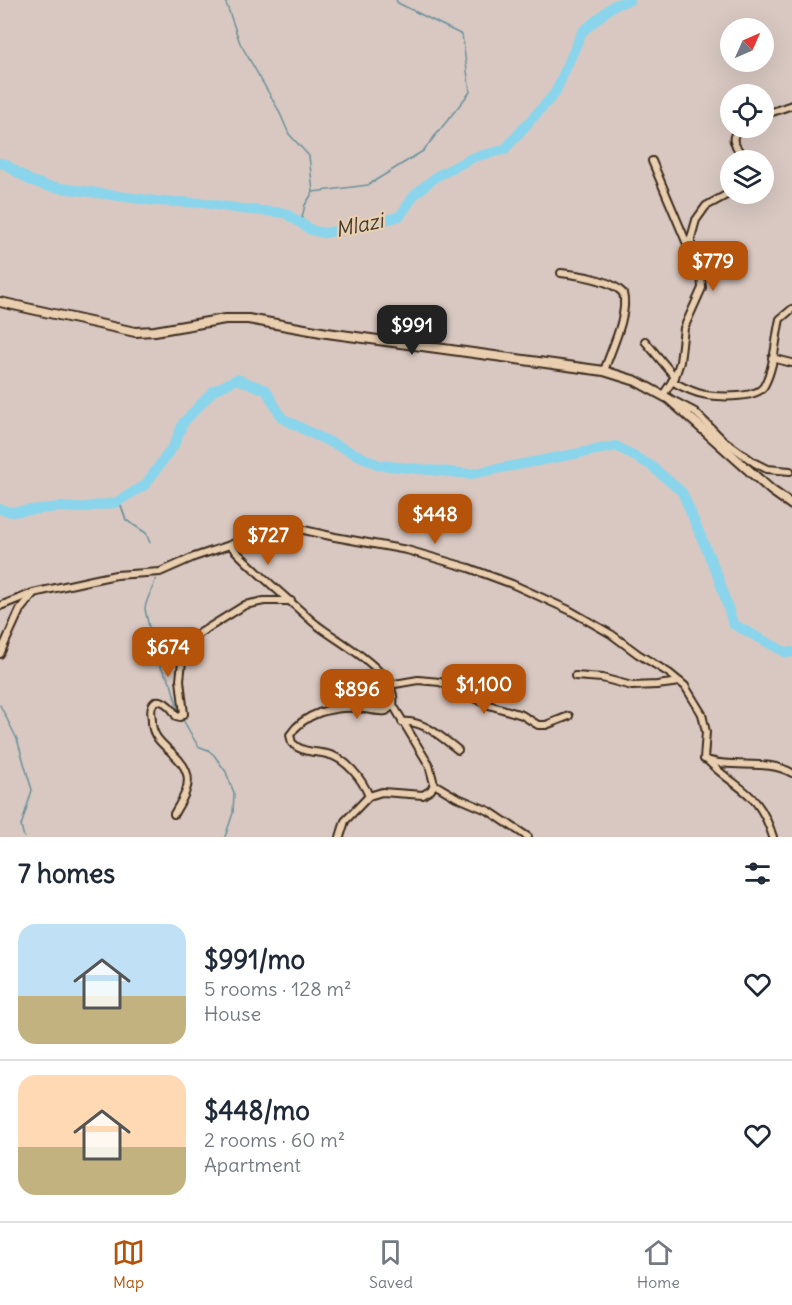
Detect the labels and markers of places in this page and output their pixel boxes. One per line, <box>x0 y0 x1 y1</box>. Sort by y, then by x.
pin: $779 <box>677 241 749 292</box>
pin: $991 <box>376 305 448 356</box>
pin: $448 <box>399 494 471 545</box>
pin: $727 <box>232 515 304 566</box>
pin: $674 <box>132 627 204 678</box>
pin: $1,100 <box>435 664 533 715</box>
pin: $896 <box>321 669 393 720</box>

